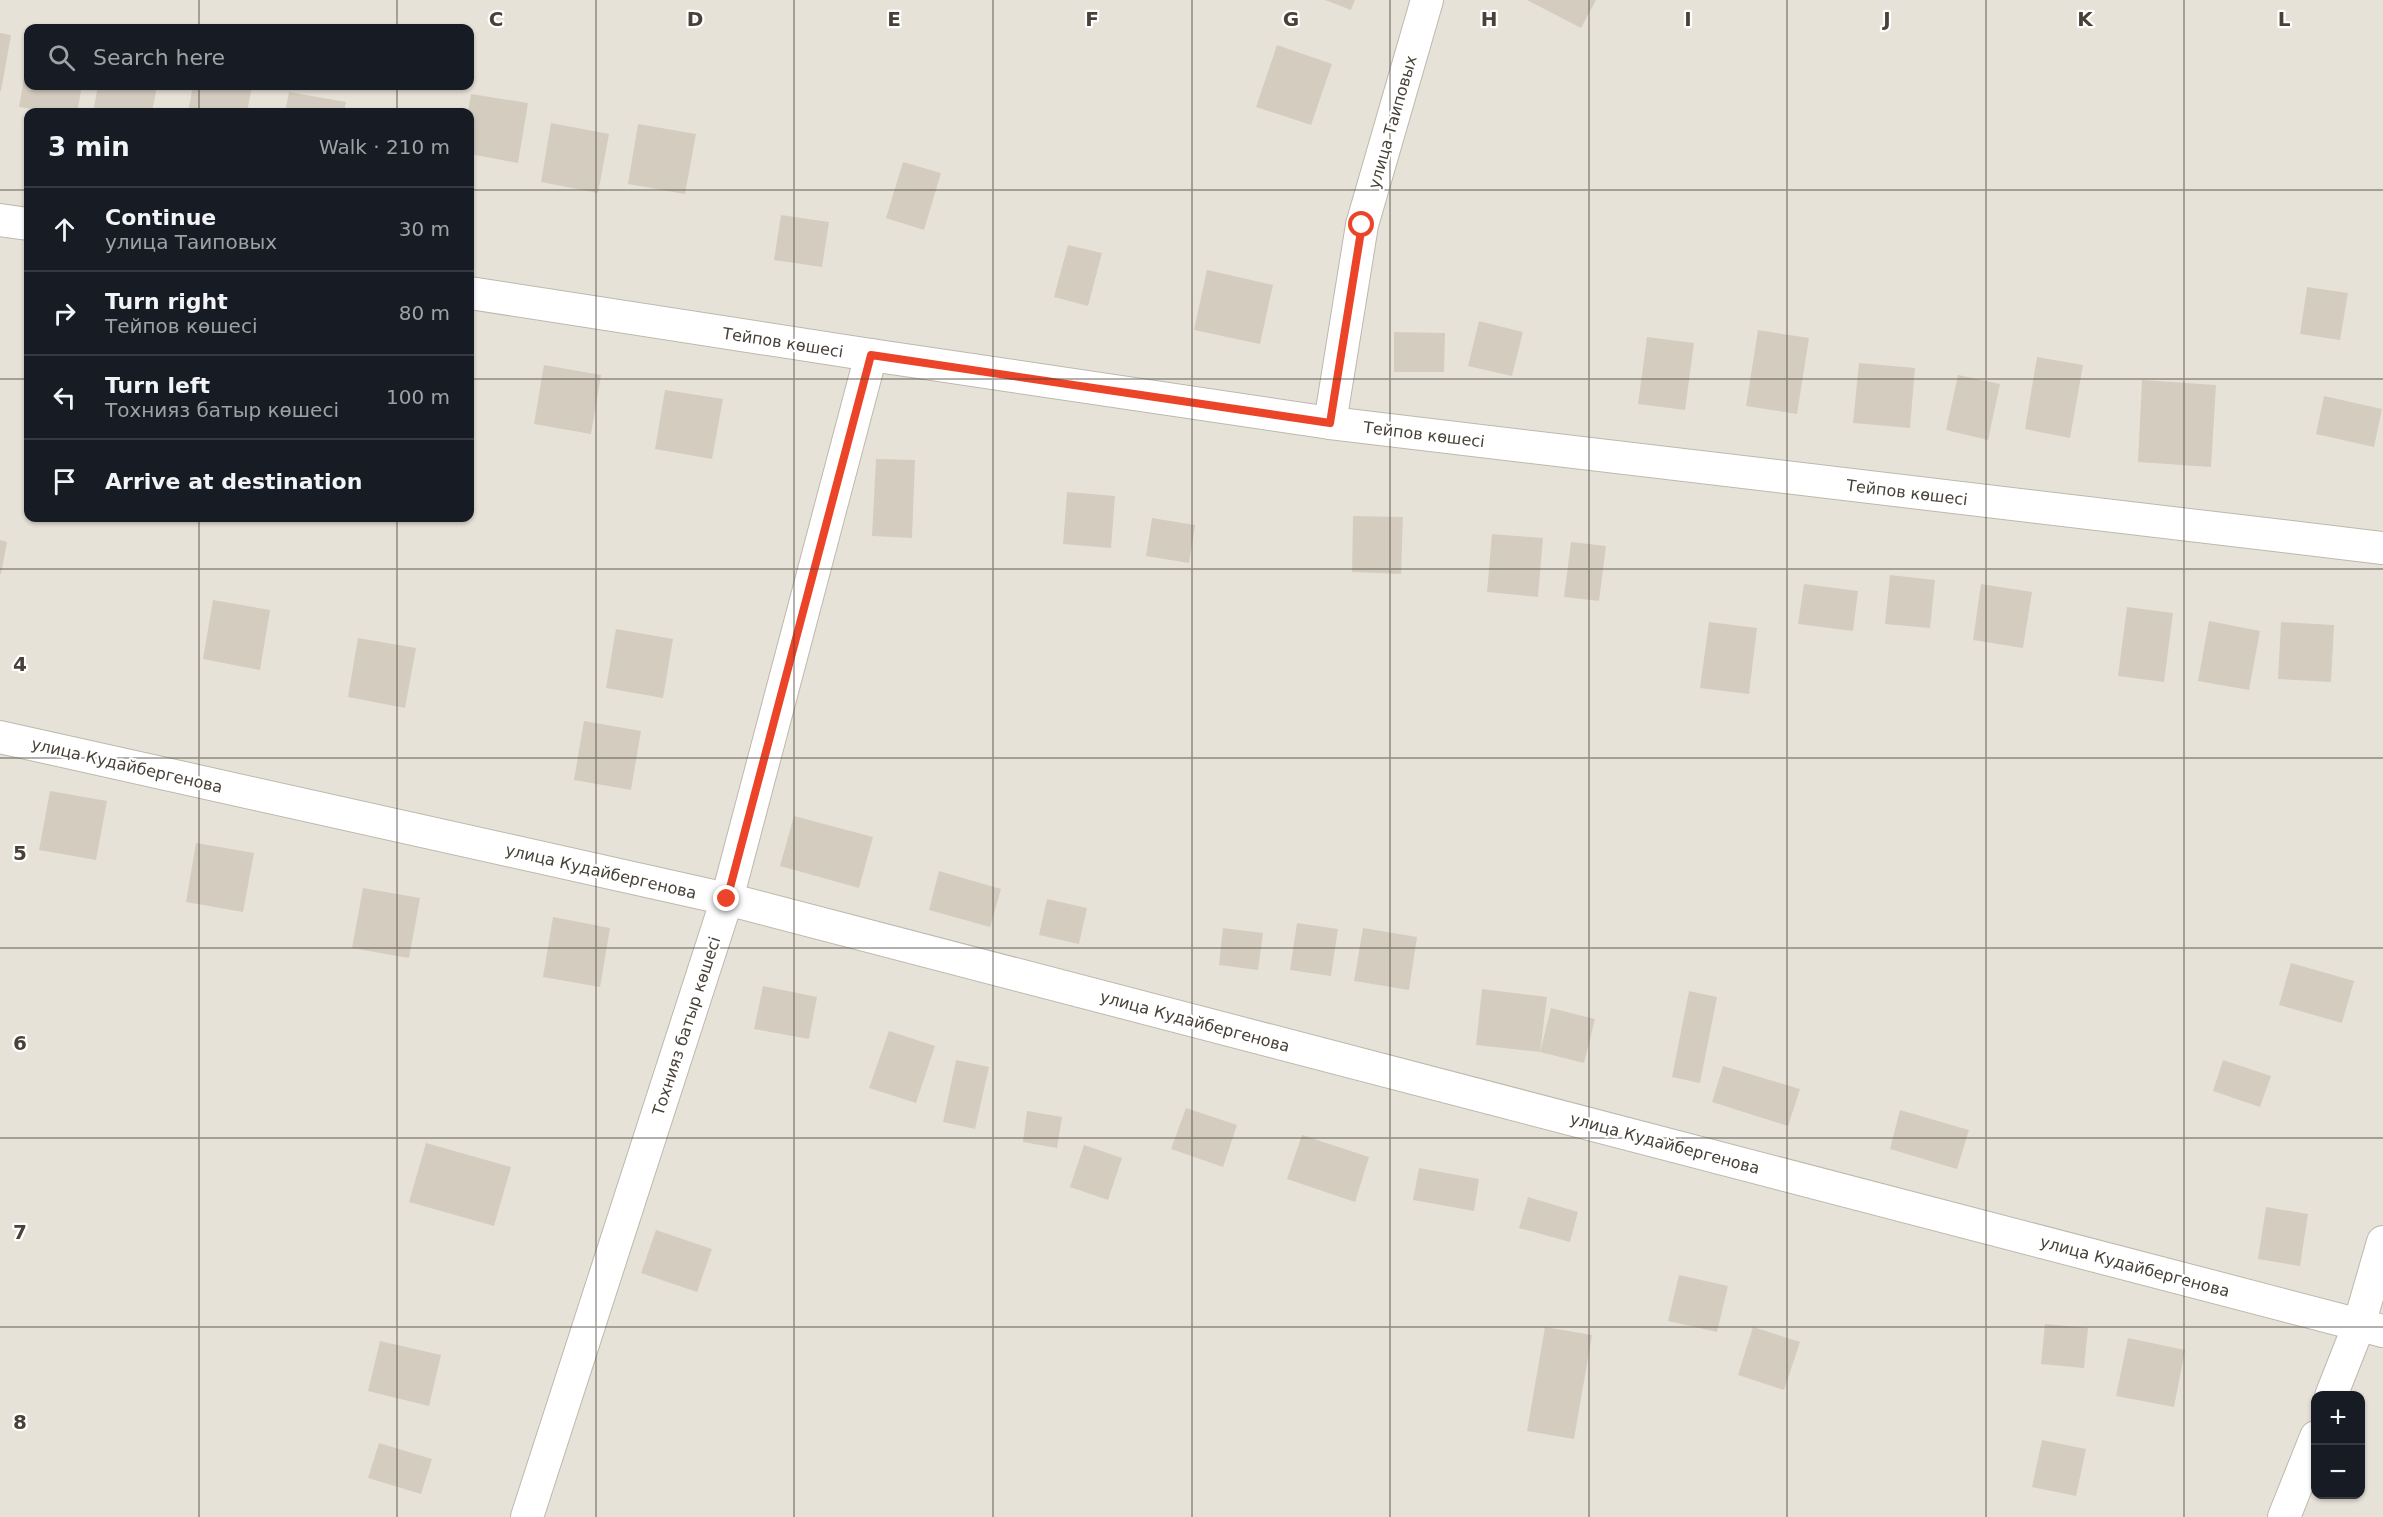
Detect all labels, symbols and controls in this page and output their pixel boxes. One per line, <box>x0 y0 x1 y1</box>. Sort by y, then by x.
text: C <box>489 7 503 31</box>
text: D <box>687 7 703 31</box>
text: E <box>887 7 901 31</box>
text: F <box>1085 7 1099 31</box>
text: G <box>1283 7 1299 31</box>
text: H <box>1481 7 1497 31</box>
text: I <box>1684 7 1692 31</box>
text: J <box>1881 7 1891 31</box>
text: K <box>2077 7 2094 31</box>
text: L <box>2278 7 2291 31</box>
search box <box>24 24 474 90</box>
icon: search <box>45 41 78 74</box>
text: Search here <box>93 45 225 70</box>
street label: улица Таиповых <box>1364 53 1421 191</box>
text: 3 min <box>48 132 130 162</box>
text: Walk · 210 m <box>319 135 450 159</box>
text: Continue <box>105 205 216 230</box>
route start <box>1348 211 1374 237</box>
icon: ahead <box>48 213 81 246</box>
text: 30 m <box>399 217 450 241</box>
text: улица Таиповых <box>105 230 277 254</box>
text: Turn right <box>105 289 228 314</box>
icon: right <box>48 297 81 330</box>
text: 80 m <box>399 301 450 325</box>
text: Тейпов көшесі <box>105 314 257 338</box>
street label: Тейпов көшесі <box>720 323 845 361</box>
text: Turn left <box>105 373 210 398</box>
icon: left <box>48 381 81 414</box>
text: 100 m <box>386 385 450 409</box>
text: Тохнияз батыр көшесі <box>105 398 339 422</box>
street label: Тейпов көшесі <box>1361 418 1486 451</box>
icon: arrive <box>48 465 81 498</box>
text: Arrive at destination <box>105 469 362 494</box>
street label: Тейпов көшесі <box>1844 476 1969 509</box>
text: 4 <box>13 652 27 676</box>
street label: улица Кудайбергенова <box>29 734 224 797</box>
street label: улица Кудайбергенова <box>503 840 698 903</box>
text: 5 <box>13 841 27 865</box>
route end <box>713 885 739 911</box>
street label: Тохнияз батыр көшесі <box>648 934 724 1119</box>
street label: улица Кудайбергенова <box>1098 987 1292 1056</box>
text: 6 <box>13 1031 27 1055</box>
street label: улица Кудайбергенова <box>1568 1109 1762 1178</box>
text: 7 <box>13 1220 27 1244</box>
street label: улица Кудайбергенова <box>2038 1232 2232 1301</box>
map controls <box>2311 1391 2365 1499</box>
button: + <box>2311 1391 2365 1445</box>
text: 8 <box>13 1410 27 1434</box>
button: − <box>2311 1445 2365 1499</box>

